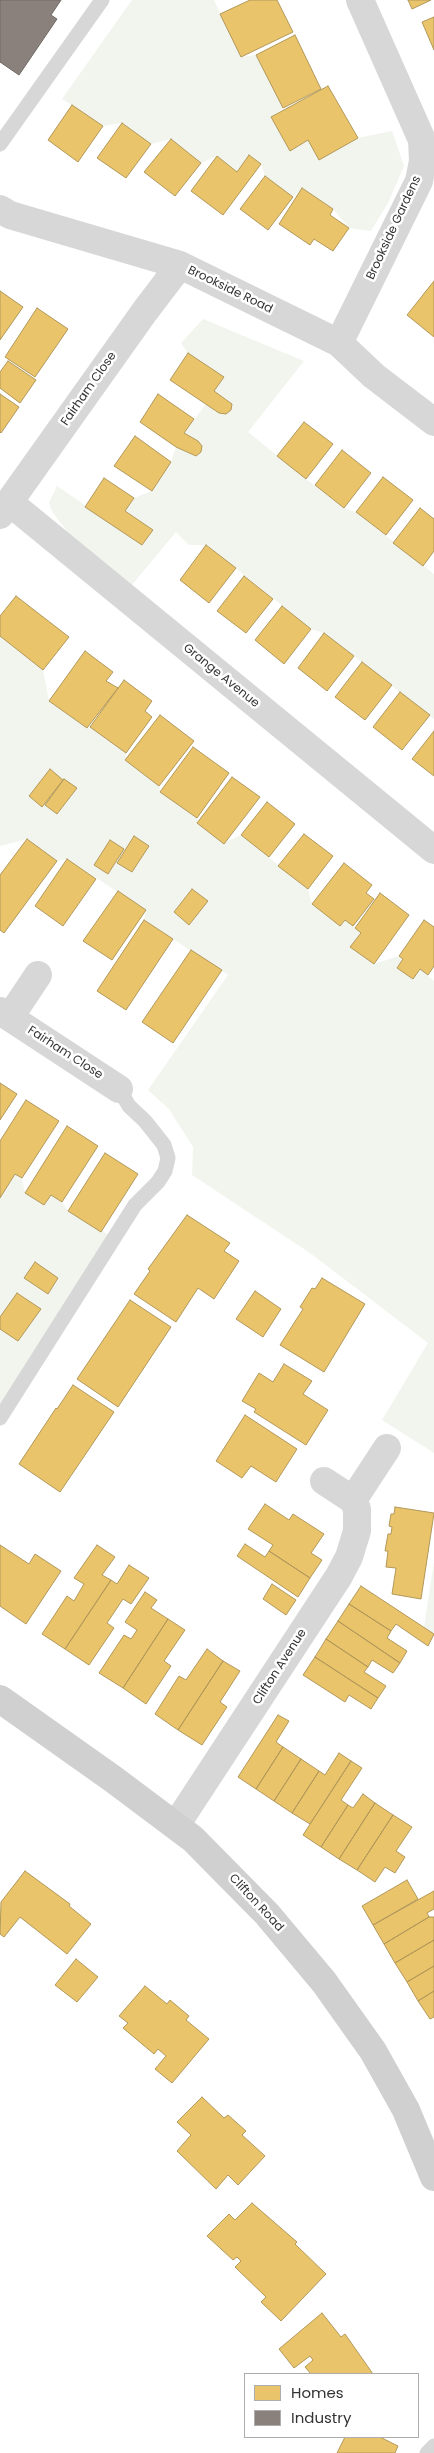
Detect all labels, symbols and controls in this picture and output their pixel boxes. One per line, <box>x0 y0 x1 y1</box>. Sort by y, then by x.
street label: Brookside Gardens <box>364 174 424 282</box>
street label: Brookside Road <box>185 263 275 317</box>
street label: Fairham Close <box>58 349 120 429</box>
street label: Grange Avenue <box>180 641 262 711</box>
street label: Fairham Close <box>25 1023 105 1083</box>
street label: Clifton Avenue <box>250 1627 310 1707</box>
street label: Clifton Road <box>226 1871 286 1935</box>
legend <box>244 2373 419 2438</box>
text: Homes <box>291 2382 344 2403</box>
text: Industry <box>291 2407 351 2428</box>

